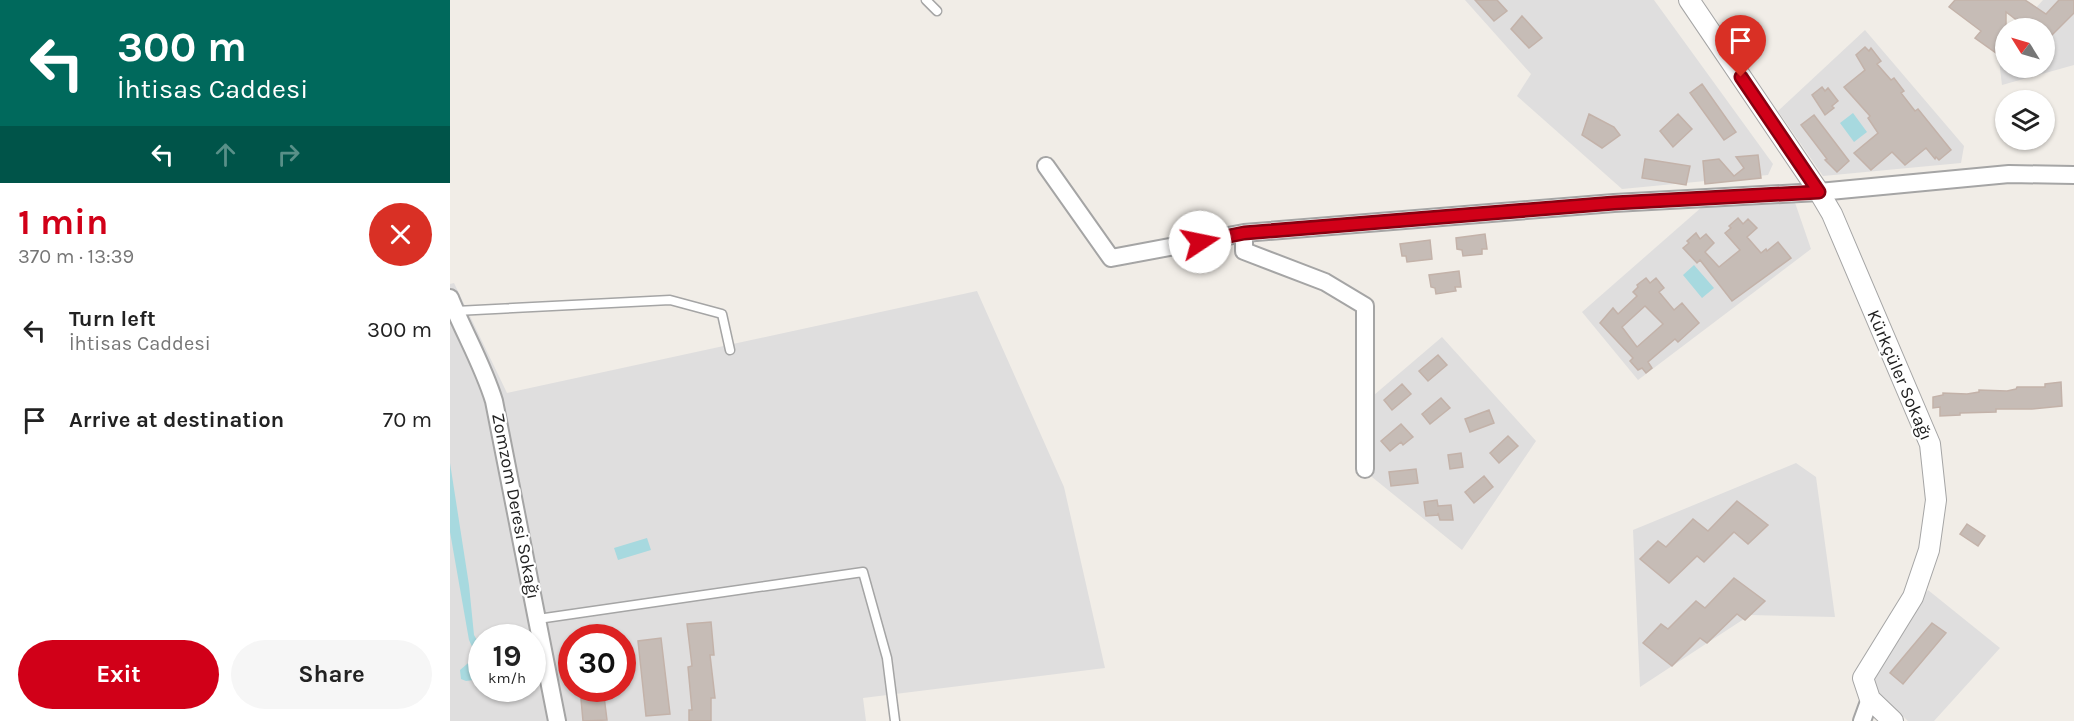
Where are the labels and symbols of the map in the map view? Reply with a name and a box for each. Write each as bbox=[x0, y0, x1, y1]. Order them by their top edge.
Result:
pin bbox=[1715, 15, 1766, 77]
north arrow bbox=[1995, 18, 2055, 78]
position arrow bbox=[1168, 210, 1232, 274]
street label: Kürkçüler Sokağı bbox=[1863, 306, 1937, 444]
street label: Zomzom Deresi Sokağı bbox=[487, 411, 545, 601]
speed limit sign: 30 bbox=[558, 624, 636, 702]

